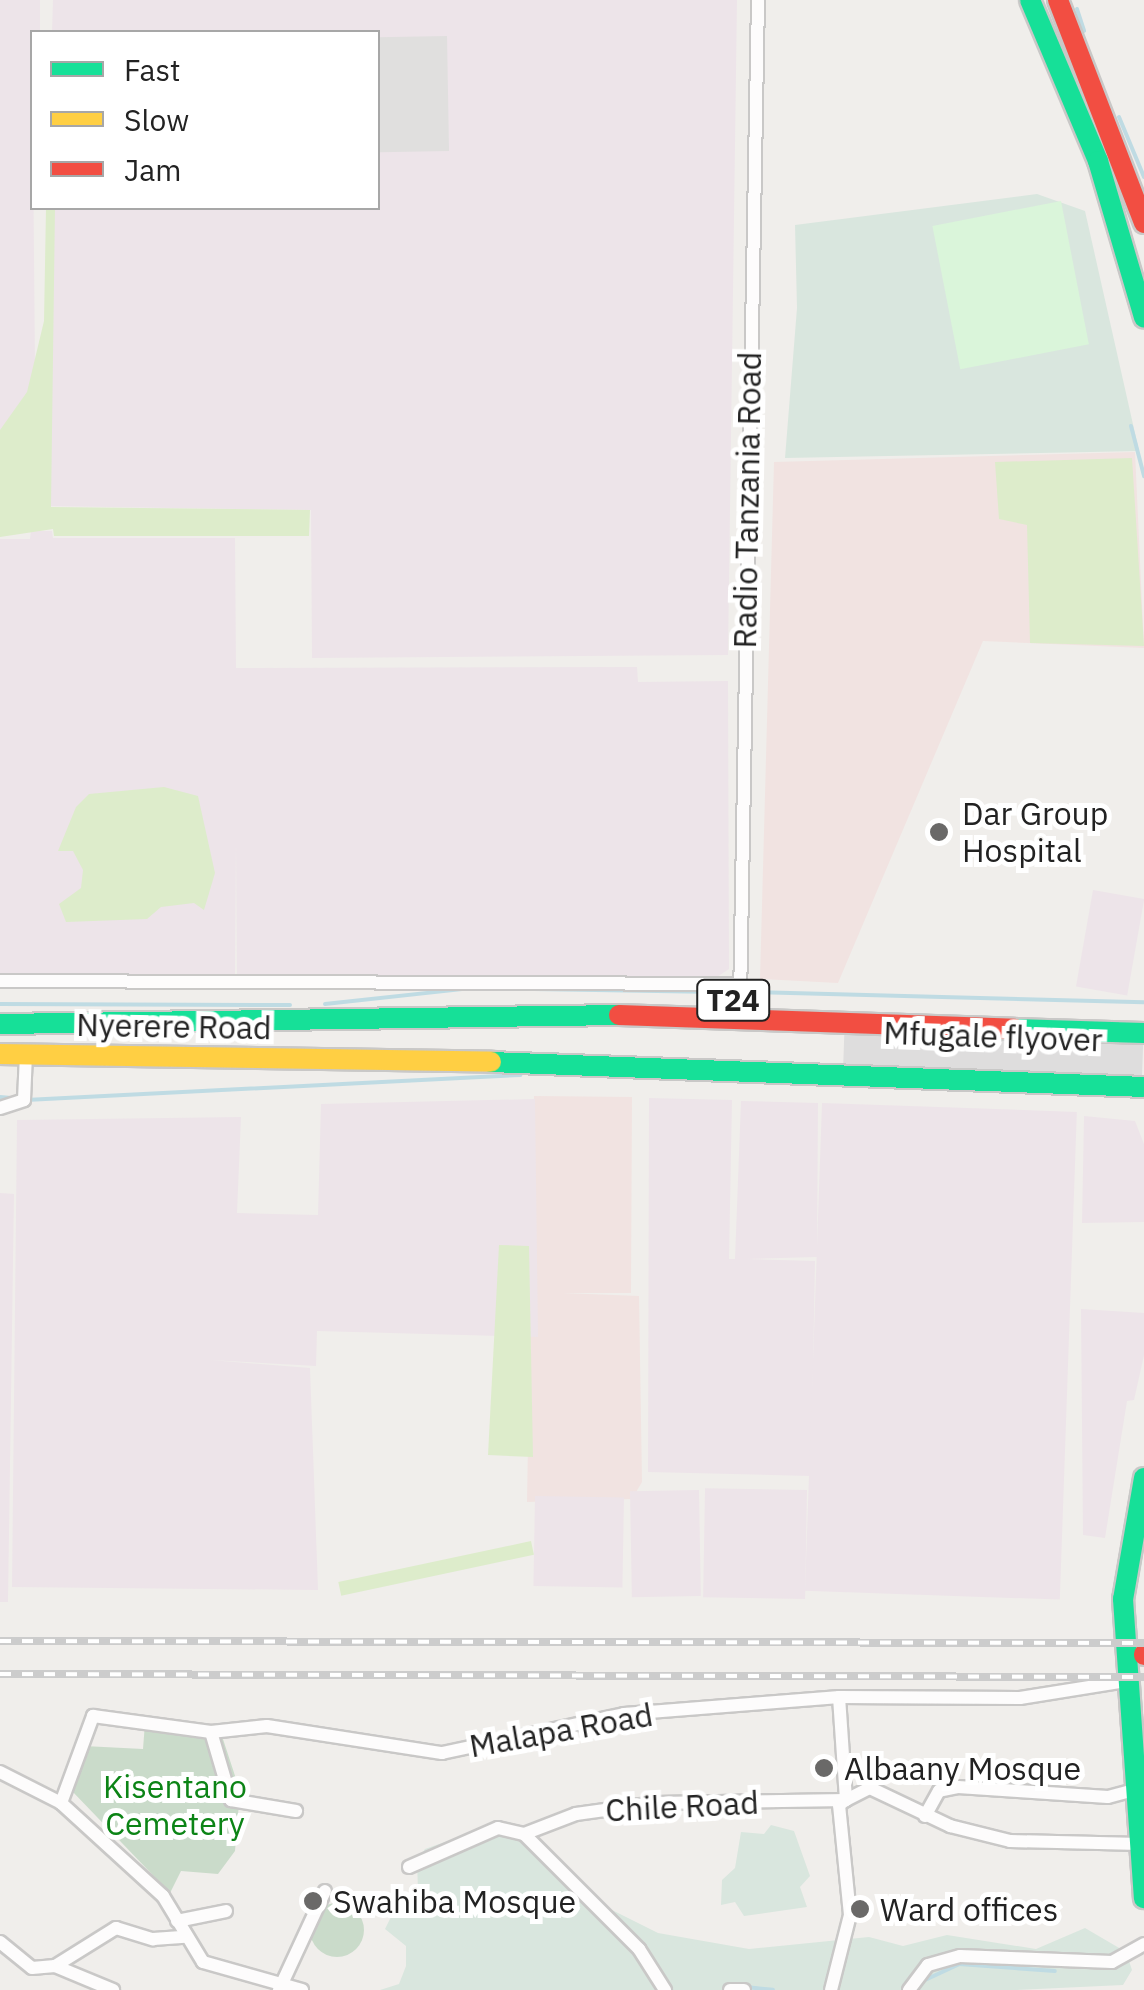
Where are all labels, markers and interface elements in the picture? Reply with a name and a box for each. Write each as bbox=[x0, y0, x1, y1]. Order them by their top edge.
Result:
legend bbox=[30, 30, 380, 210]
text: Fast bbox=[124, 50, 181, 89]
text: Slow bbox=[124, 100, 189, 139]
text: Jam bbox=[124, 150, 182, 189]
street label: Radio Tanzania Road bbox=[725, 351, 769, 649]
place label: Dar Group Hospital bbox=[962, 795, 1108, 870]
marker: Dar Group Hospital bbox=[926, 819, 952, 845]
road number: T24 bbox=[696, 975, 770, 1025]
street label: Nyerere Road bbox=[76, 1005, 272, 1047]
street label: Mfugale flyover bbox=[883, 1013, 1103, 1059]
street label: Malapa Road bbox=[466, 1695, 656, 1765]
place label: Albaany Mosque bbox=[844, 1749, 1081, 1787]
marker: Albaany Mosque bbox=[813, 1757, 835, 1779]
park label: Kisentano Cemetery bbox=[103, 1768, 247, 1843]
street label: Chile Road bbox=[604, 1783, 760, 1829]
place label: Swahiba Mosque bbox=[333, 1882, 576, 1920]
marker: Swahiba Mosque bbox=[302, 1890, 324, 1912]
place label: Ward offices bbox=[880, 1890, 1058, 1928]
marker: Ward offices bbox=[849, 1898, 871, 1920]

